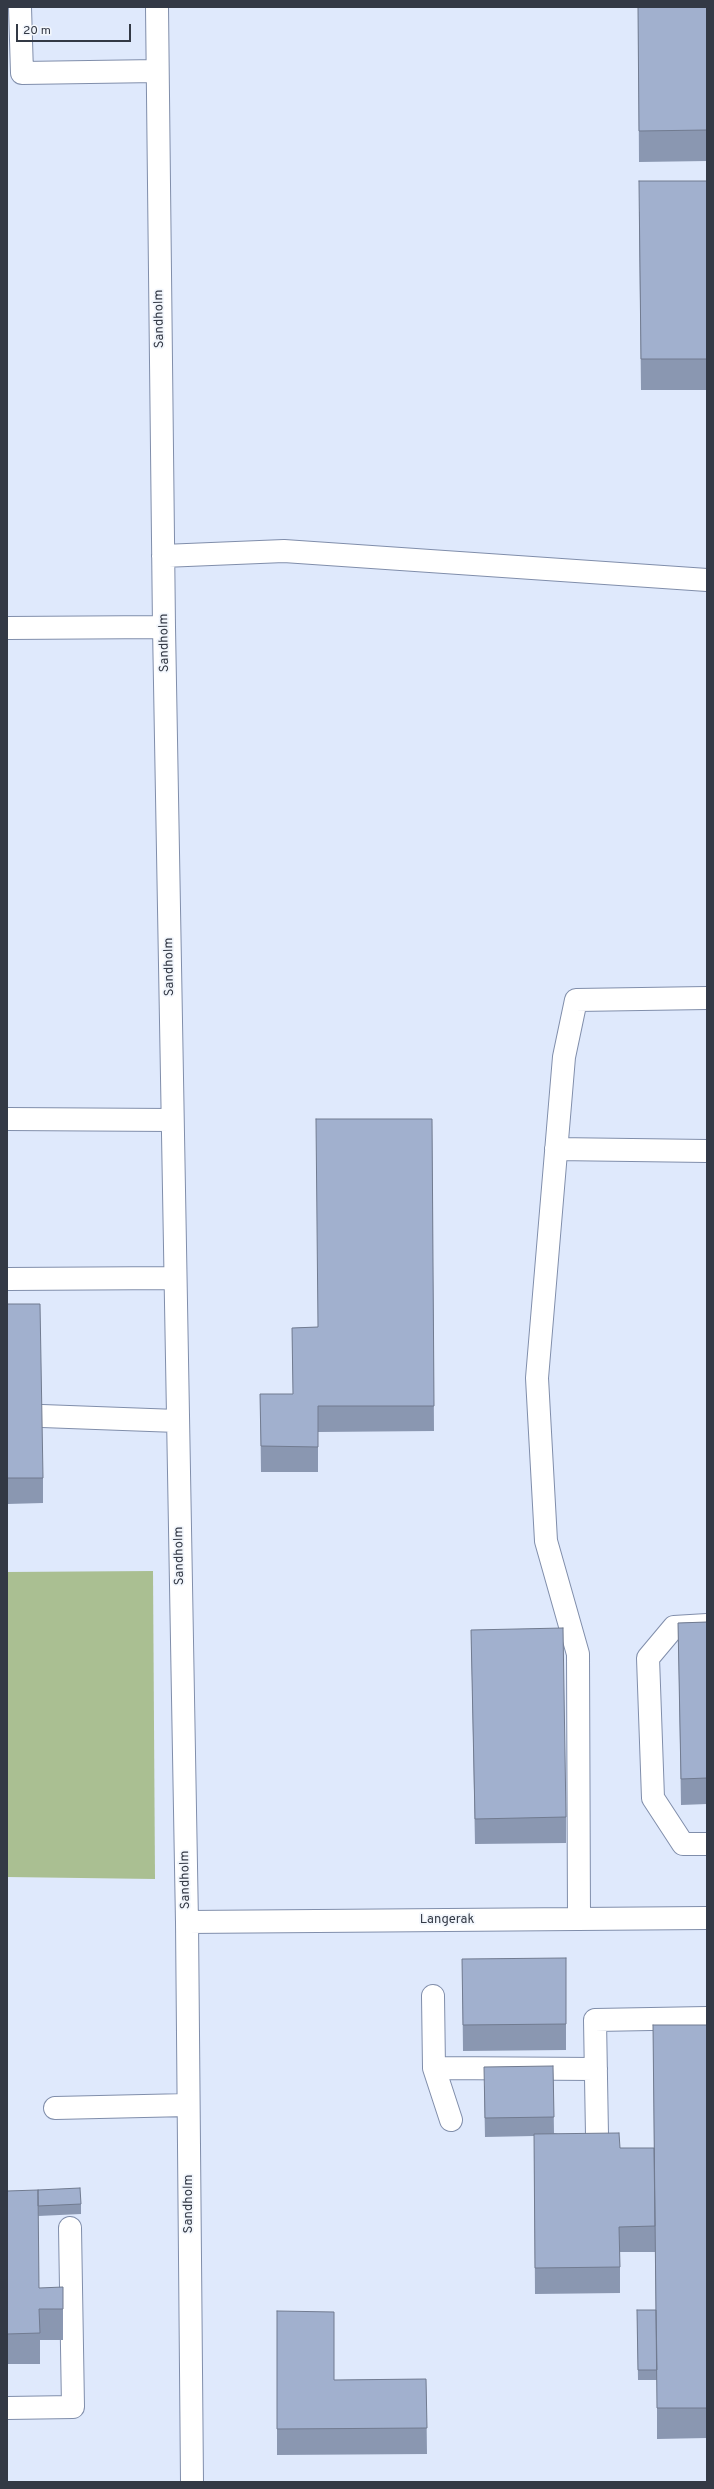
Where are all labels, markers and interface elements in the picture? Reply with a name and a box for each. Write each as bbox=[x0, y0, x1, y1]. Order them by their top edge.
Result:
scale bar bbox=[18, 16, 133, 42]
text: 20 m bbox=[23, 23, 51, 39]
street label: Sandholm bbox=[152, 289, 168, 349]
street label: Sandholm bbox=[157, 613, 173, 673]
street label: Sandholm bbox=[162, 937, 178, 997]
street label: Sandholm bbox=[172, 1526, 188, 1586]
street label: Sandholm bbox=[178, 1850, 194, 1910]
street label: Langerak bbox=[420, 1912, 474, 1928]
street label: Sandholm bbox=[181, 2175, 197, 2233]

